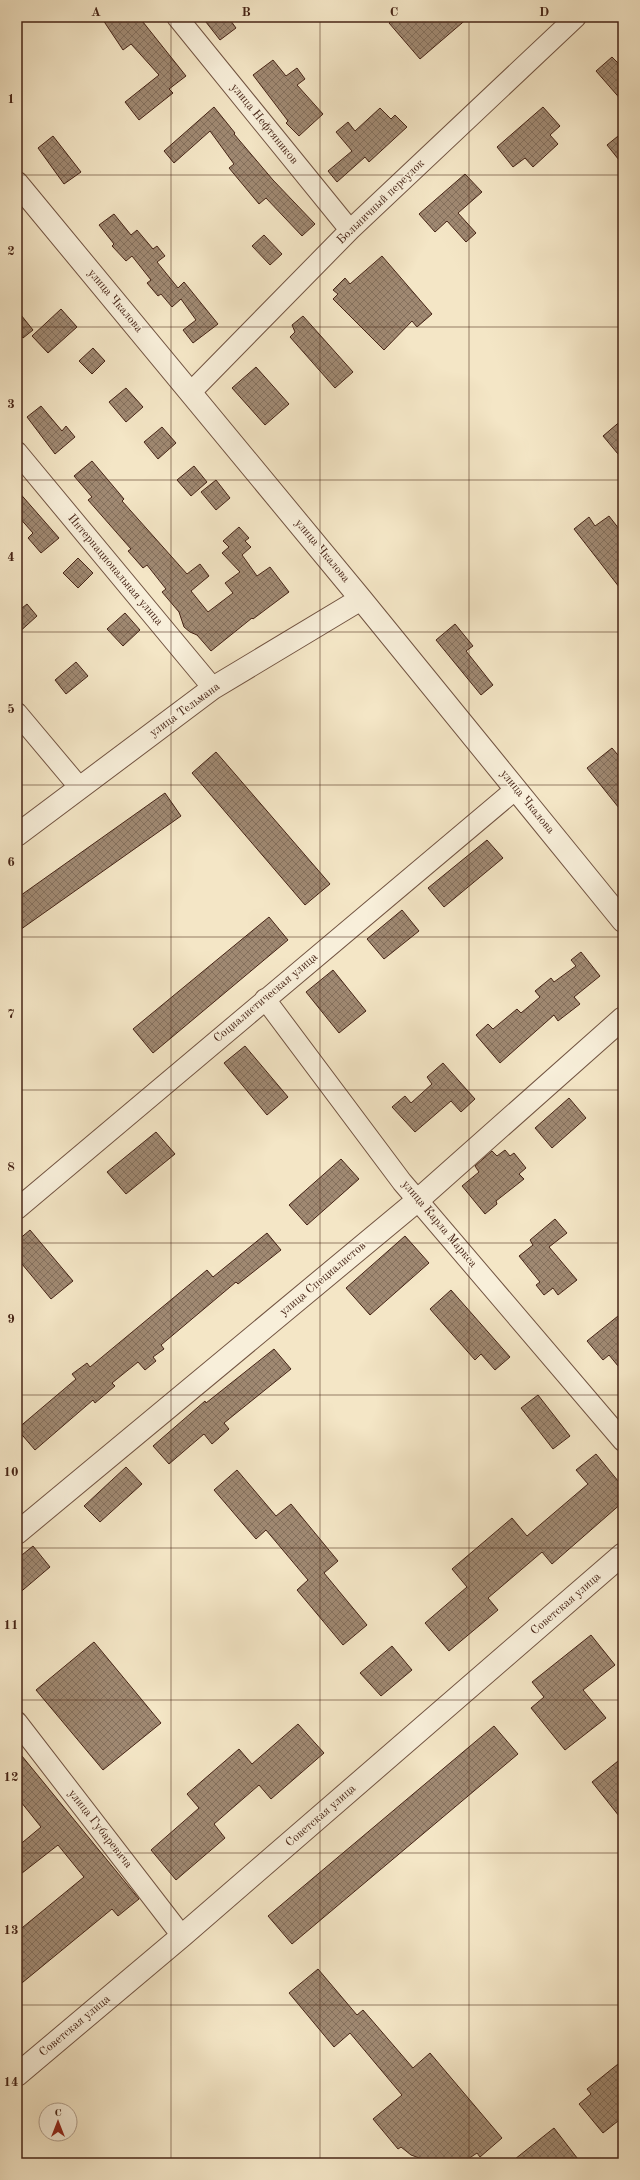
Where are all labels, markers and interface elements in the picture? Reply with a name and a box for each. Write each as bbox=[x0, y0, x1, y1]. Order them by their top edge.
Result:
text: A bbox=[91, 6, 101, 19]
text: B bbox=[241, 6, 251, 19]
text: C bbox=[390, 6, 398, 19]
text: D bbox=[539, 6, 549, 19]
street label: улица Нефтяников bbox=[228, 81, 300, 167]
text: 1 bbox=[7, 93, 15, 106]
street label: Больничный переулок bbox=[335, 157, 427, 247]
text: 2 bbox=[7, 245, 15, 258]
street label: улица Чкалова bbox=[85, 267, 145, 335]
text: 3 bbox=[7, 398, 15, 411]
street label: Интернациональная улица bbox=[65, 512, 165, 628]
street label: улица Чкалова bbox=[292, 517, 352, 585]
text: 4 bbox=[7, 551, 15, 564]
street label: улица Тельмана bbox=[148, 681, 222, 739]
text: 5 bbox=[7, 703, 15, 716]
street label: улица Чкалова bbox=[498, 768, 556, 836]
text: 6 bbox=[7, 856, 15, 869]
street label: Социалистическая улица bbox=[212, 951, 320, 1045]
text: 7 bbox=[7, 1008, 15, 1021]
text: 8 bbox=[7, 1161, 15, 1174]
street label: улица Карла Маркса bbox=[399, 1178, 479, 1270]
street label: улица Специалистов bbox=[278, 1239, 369, 1318]
text: 9 bbox=[7, 1313, 15, 1326]
text: 10 bbox=[3, 1466, 19, 1479]
street label: Советская улица bbox=[529, 1570, 603, 1638]
text: 11 bbox=[3, 1619, 19, 1632]
text: 12 bbox=[3, 1771, 19, 1784]
street label: Советская улица bbox=[284, 1782, 358, 1850]
street label: улица Губаревича bbox=[66, 1787, 134, 1871]
text: 13 bbox=[3, 1924, 19, 1937]
street label: Советская улица bbox=[37, 1993, 113, 2059]
text: 14 bbox=[3, 2076, 19, 2089]
north arrow bbox=[38, 2102, 78, 2142]
text: С bbox=[54, 2108, 62, 2119]

